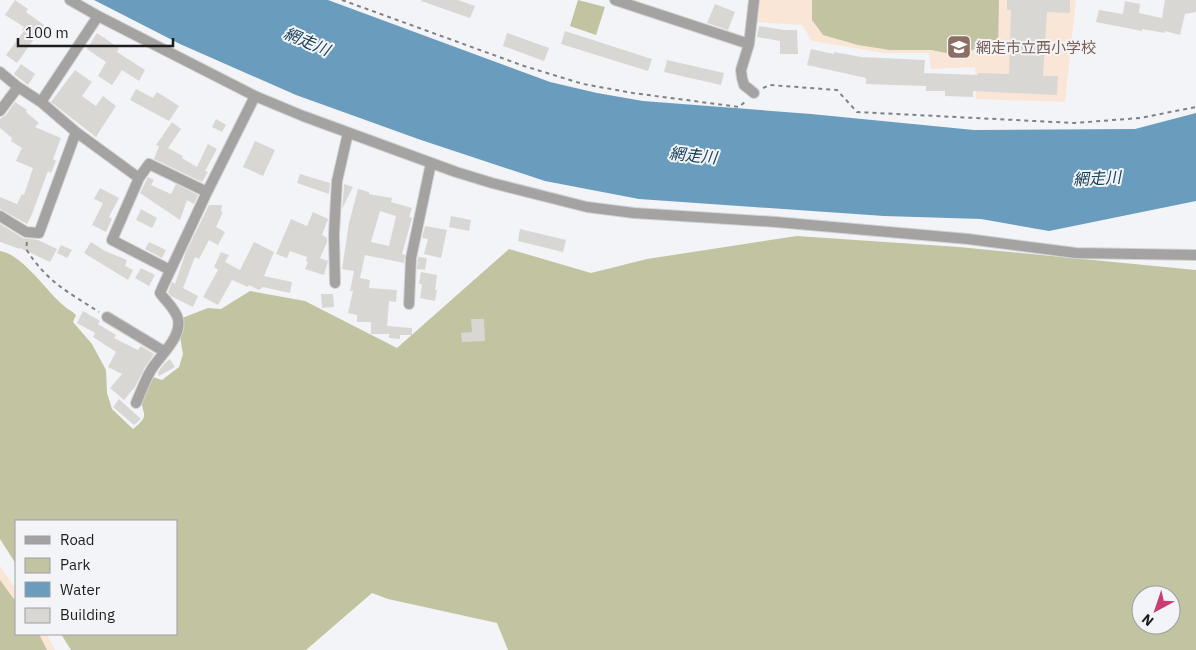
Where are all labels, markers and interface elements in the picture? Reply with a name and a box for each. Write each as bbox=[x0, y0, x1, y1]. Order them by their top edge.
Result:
scale bar bbox=[18, 15, 172, 47]
water label: 網走川 bbox=[281, 22, 335, 60]
text: 100 m bbox=[25, 23, 69, 42]
school or university icon: 網走市立西小学校 bbox=[946, 34, 972, 60]
place label: 網走市立西小学校 bbox=[976, 38, 1096, 57]
water label: 網走川 bbox=[668, 143, 720, 168]
water label: 網走川 bbox=[1073, 167, 1123, 189]
legend bbox=[15, 520, 178, 635]
text: Road bbox=[60, 530, 95, 549]
text: Park bbox=[60, 555, 90, 574]
text: Water bbox=[60, 580, 101, 599]
north arrow bbox=[1131, 585, 1181, 635]
text: Building bbox=[60, 605, 115, 624]
text: N bbox=[1138, 610, 1157, 630]

